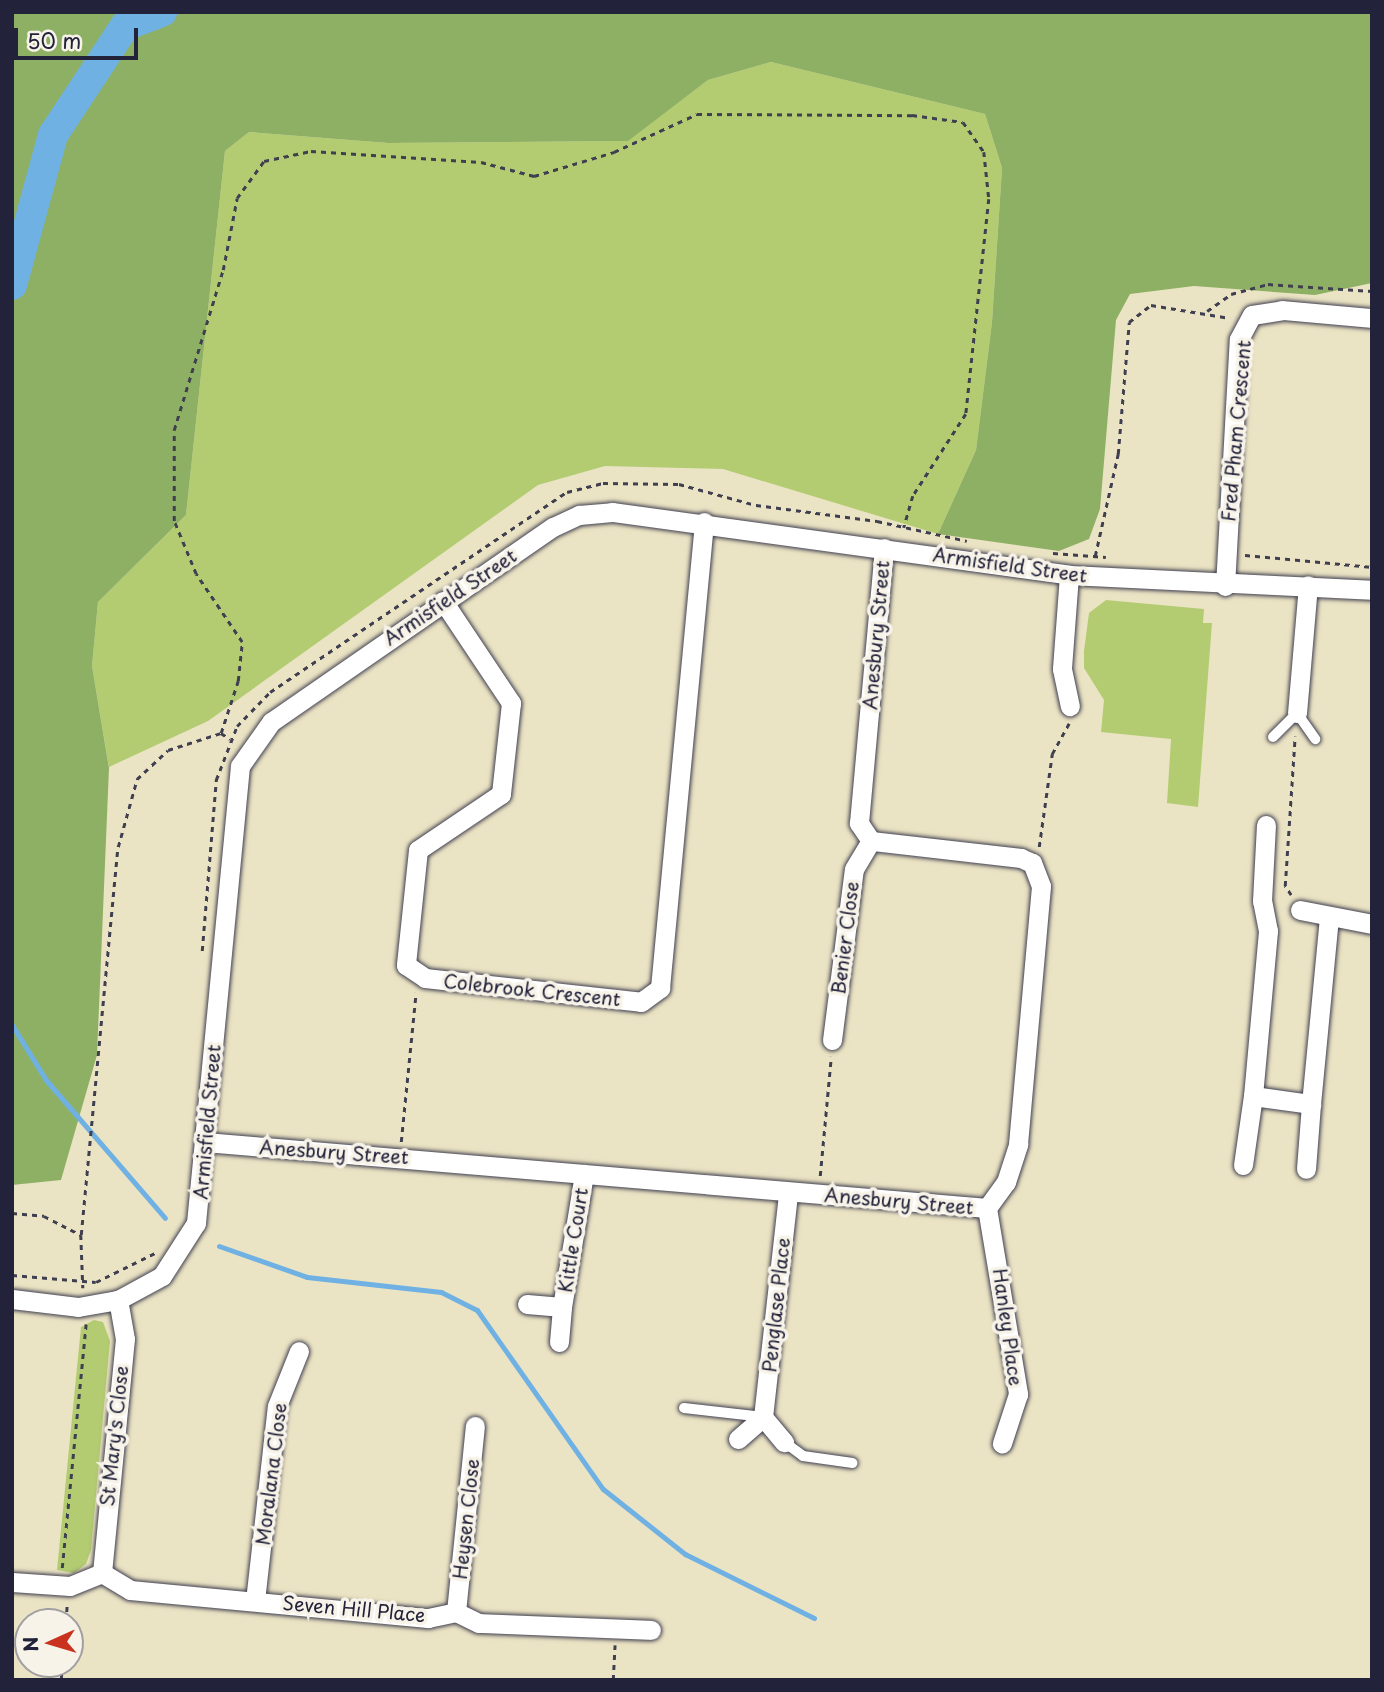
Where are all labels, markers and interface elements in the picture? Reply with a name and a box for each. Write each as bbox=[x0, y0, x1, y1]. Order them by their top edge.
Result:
scale bar bbox=[18, 14, 142, 58]
text: 50 m bbox=[27, 24, 81, 56]
street label: Fred Pham Crescent bbox=[1217, 338, 1255, 524]
street label: Armisfield Street bbox=[932, 543, 1088, 587]
street label: Armisfield Street bbox=[379, 544, 521, 650]
street label: Anesbury Street bbox=[858, 559, 894, 711]
street label: Benier Close bbox=[827, 880, 863, 996]
street label: Colebrook Crescent bbox=[442, 969, 622, 1011]
street label: Armisfield Street bbox=[189, 1044, 225, 1200]
street label: Anesbury Street bbox=[258, 1135, 410, 1169]
street label: Anesbury Street bbox=[823, 1183, 975, 1219]
street label: Kittle Court bbox=[553, 1185, 593, 1295]
street label: Penglase Place bbox=[758, 1237, 794, 1373]
street label: Hanley Place bbox=[988, 1266, 1028, 1388]
street label: St Mary's Close bbox=[95, 1364, 133, 1508]
street label: Moralana Close bbox=[251, 1401, 291, 1547]
street label: Heysen Close bbox=[448, 1458, 484, 1580]
street label: Seven Hill Place bbox=[281, 1591, 427, 1627]
north arrow bbox=[14, 1608, 84, 1678]
text: N bbox=[16, 1636, 45, 1653]

